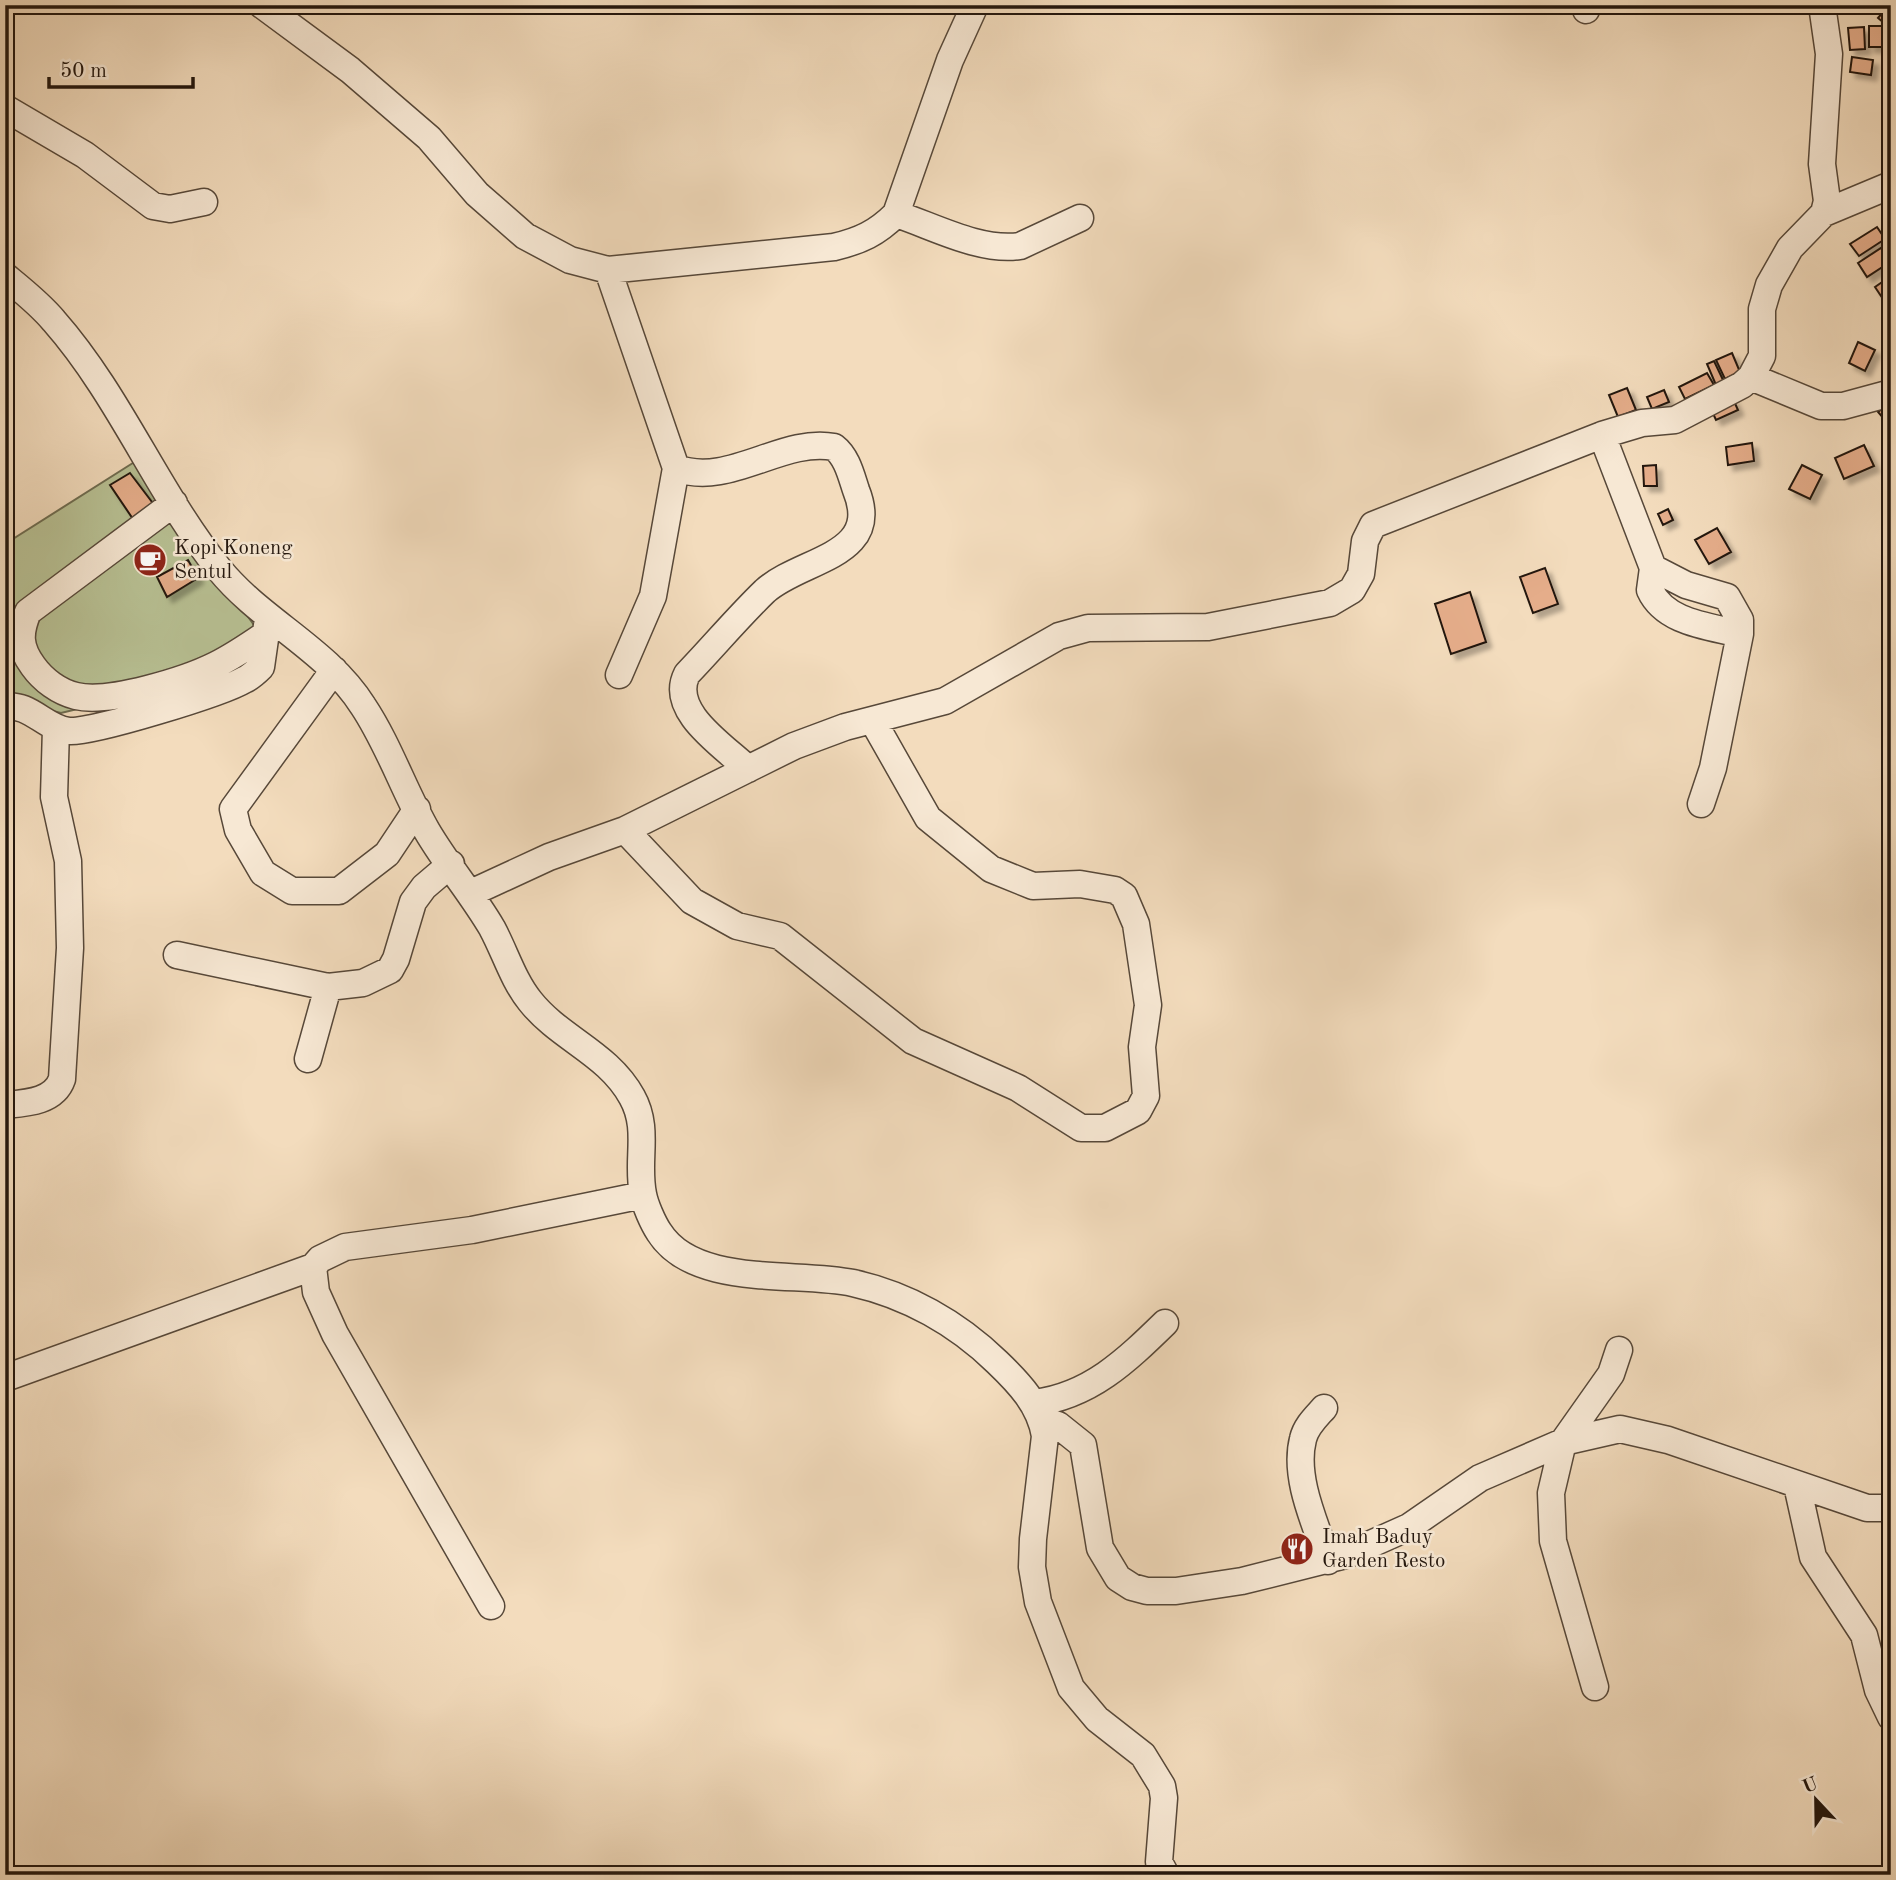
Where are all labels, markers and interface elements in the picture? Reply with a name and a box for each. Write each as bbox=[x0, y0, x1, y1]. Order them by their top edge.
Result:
scale bar bbox=[49, 46, 192, 90]
text: 50 m bbox=[60, 61, 107, 82]
place label: Kopi Koneng Sentul bbox=[174, 538, 293, 583]
cafe icon: Kopi Koneng Sentul bbox=[131, 541, 169, 579]
place label: Imah Baduy Garden Resto bbox=[1322, 1527, 1446, 1572]
restaurant icon: Imah Baduy Garden Resto bbox=[1278, 1530, 1316, 1568]
north arrow bbox=[1780, 1764, 1850, 1834]
text: U bbox=[1800, 1775, 1821, 1798]

